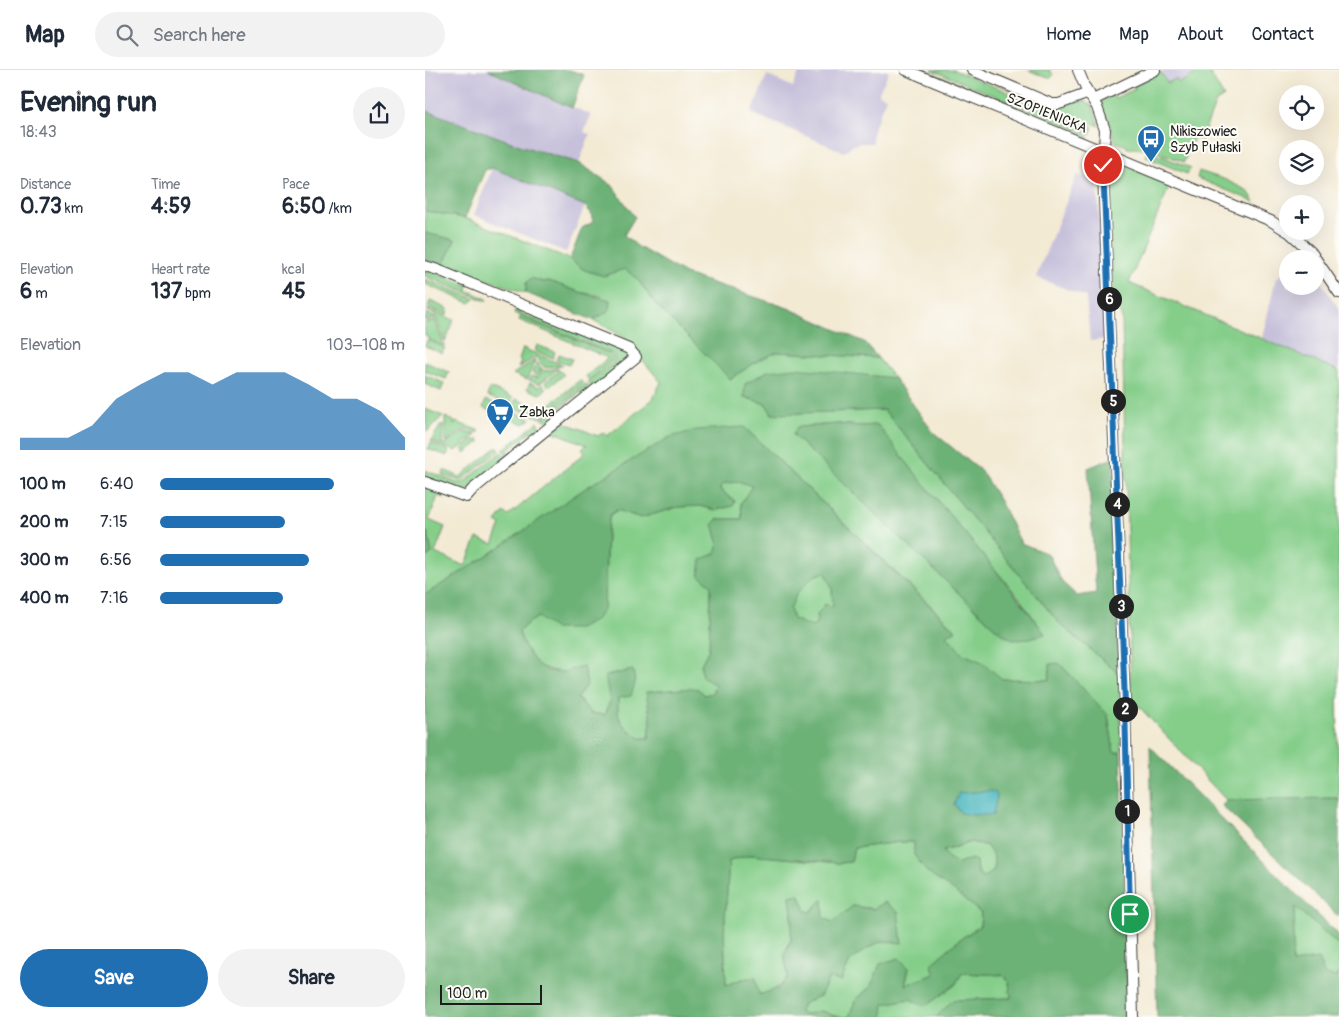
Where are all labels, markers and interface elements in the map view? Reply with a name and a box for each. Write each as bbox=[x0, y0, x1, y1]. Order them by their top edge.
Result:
search box bbox=[95, 12, 445, 57]
text: Map bbox=[25, 20, 65, 49]
icon: search bbox=[113, 21, 141, 49]
text: Search here bbox=[153, 23, 246, 47]
text: Home bbox=[1046, 23, 1091, 46]
text: Map bbox=[1119, 23, 1149, 46]
text: About bbox=[1177, 23, 1223, 46]
text: Contact bbox=[1251, 23, 1314, 46]
text: Evening run bbox=[20, 85, 157, 120]
map controls bbox=[1279, 85, 1324, 295]
button: locate bbox=[1279, 85, 1324, 130]
button: share bbox=[353, 87, 405, 139]
street label: SZOPIENICKA bbox=[1004, 89, 1090, 137]
text: 18:43 bbox=[20, 122, 57, 142]
place label: Nikiszowiec Szyb Pułaski bbox=[1170, 123, 1241, 156]
bus stop icon: Nikiszowiec Szyb Pułaski bbox=[1136, 124, 1166, 163]
button: layers bbox=[1279, 140, 1324, 185]
pin bbox=[1082, 144, 1124, 186]
icon: check bbox=[1089, 151, 1117, 179]
text: Distance bbox=[20, 176, 71, 193]
text: Time bbox=[151, 176, 180, 193]
text: Pace bbox=[282, 176, 310, 193]
text: 0.73 bbox=[20, 193, 62, 220]
text: 4:59 bbox=[151, 193, 191, 220]
text: 6:50 bbox=[282, 193, 326, 220]
button: + bbox=[1279, 195, 1324, 240]
text: km bbox=[62, 200, 83, 217]
text: /km bbox=[326, 200, 352, 217]
button: − bbox=[1279, 250, 1324, 295]
text: Elevation bbox=[20, 261, 73, 278]
text: Heart rate bbox=[151, 261, 210, 278]
text: kcal bbox=[282, 261, 305, 278]
text: 6 bbox=[20, 278, 32, 305]
text: 137 bbox=[151, 278, 182, 305]
text: 45 bbox=[282, 278, 306, 305]
text: m bbox=[32, 285, 48, 302]
text: bpm bbox=[182, 285, 211, 302]
pin: 6 bbox=[1097, 286, 1121, 312]
text: 6 bbox=[1105, 291, 1114, 308]
text: Elevation bbox=[20, 335, 81, 355]
text: 103–108 m bbox=[327, 335, 405, 355]
pin: 5 bbox=[1101, 388, 1125, 414]
text: 5 bbox=[1110, 393, 1117, 410]
supermarket icon: Żabka bbox=[485, 397, 515, 436]
place label: Żabka bbox=[519, 404, 555, 421]
text: 100 m bbox=[20, 474, 66, 494]
text: 6:40 bbox=[100, 474, 134, 494]
pin: 4 bbox=[1105, 492, 1129, 516]
text: 4 bbox=[1113, 496, 1122, 513]
text: 200 m bbox=[20, 512, 68, 532]
text: 7:15 bbox=[100, 512, 128, 532]
text: 300 m bbox=[20, 550, 68, 570]
text: 6:56 bbox=[100, 550, 132, 570]
text: 400 m bbox=[20, 588, 69, 608]
text: 7:16 bbox=[100, 588, 128, 608]
pin: 3 bbox=[1109, 594, 1133, 618]
text: 3 bbox=[1118, 598, 1125, 615]
pin: 2 bbox=[1113, 696, 1137, 722]
text: 2 bbox=[1122, 701, 1129, 718]
pin: 1 bbox=[1115, 798, 1139, 824]
text: 1 bbox=[1125, 803, 1130, 820]
pin bbox=[1109, 893, 1151, 935]
icon: arrive bbox=[1116, 900, 1144, 928]
button: Save bbox=[20, 949, 208, 1007]
button: Share bbox=[218, 949, 405, 1007]
scale bar bbox=[440, 982, 543, 1005]
text: 100 m bbox=[447, 985, 487, 1002]

